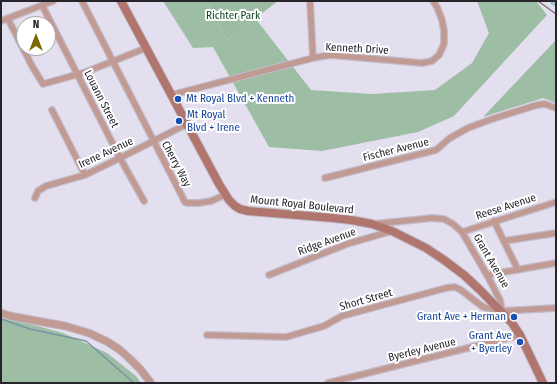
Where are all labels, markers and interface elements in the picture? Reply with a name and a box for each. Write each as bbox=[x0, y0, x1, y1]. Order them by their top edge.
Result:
park label: Richter Park bbox=[206, 9, 260, 23]
north arrow bbox=[16, 16, 56, 56]
text: N bbox=[33, 18, 39, 31]
street label: Kenneth Drive bbox=[325, 41, 389, 57]
street label: Louann Street bbox=[81, 68, 121, 130]
place label: Mt Royal Blvd + Kenneth bbox=[186, 92, 294, 106]
marker: Mt Royal Blvd + Kenneth bbox=[173, 94, 183, 104]
place label: Mt Royal Blvd + Irene bbox=[187, 108, 240, 134]
marker: Mt Royal Blvd + Irene bbox=[174, 116, 184, 126]
street label: Irene Avenue bbox=[77, 135, 135, 171]
street label: Fischer Avenue bbox=[362, 135, 430, 165]
street label: Cherry Way bbox=[158, 139, 194, 189]
street label: Reese Avenue bbox=[474, 191, 538, 223]
street label: Mount Royal Boulevard bbox=[250, 193, 354, 217]
street label: Ridge Avenue bbox=[296, 225, 358, 259]
street label: Grant Avenue bbox=[470, 232, 512, 290]
street label: Short Street bbox=[338, 286, 394, 314]
place label: Grant Ave + Herman bbox=[417, 310, 506, 324]
marker: Grant Ave + Herman bbox=[509, 312, 519, 322]
place label: Grant Ave + Byerley bbox=[469, 329, 512, 355]
street label: Byerley Avenue bbox=[387, 335, 457, 365]
marker: Grant Ave + Byerley bbox=[515, 337, 525, 347]

